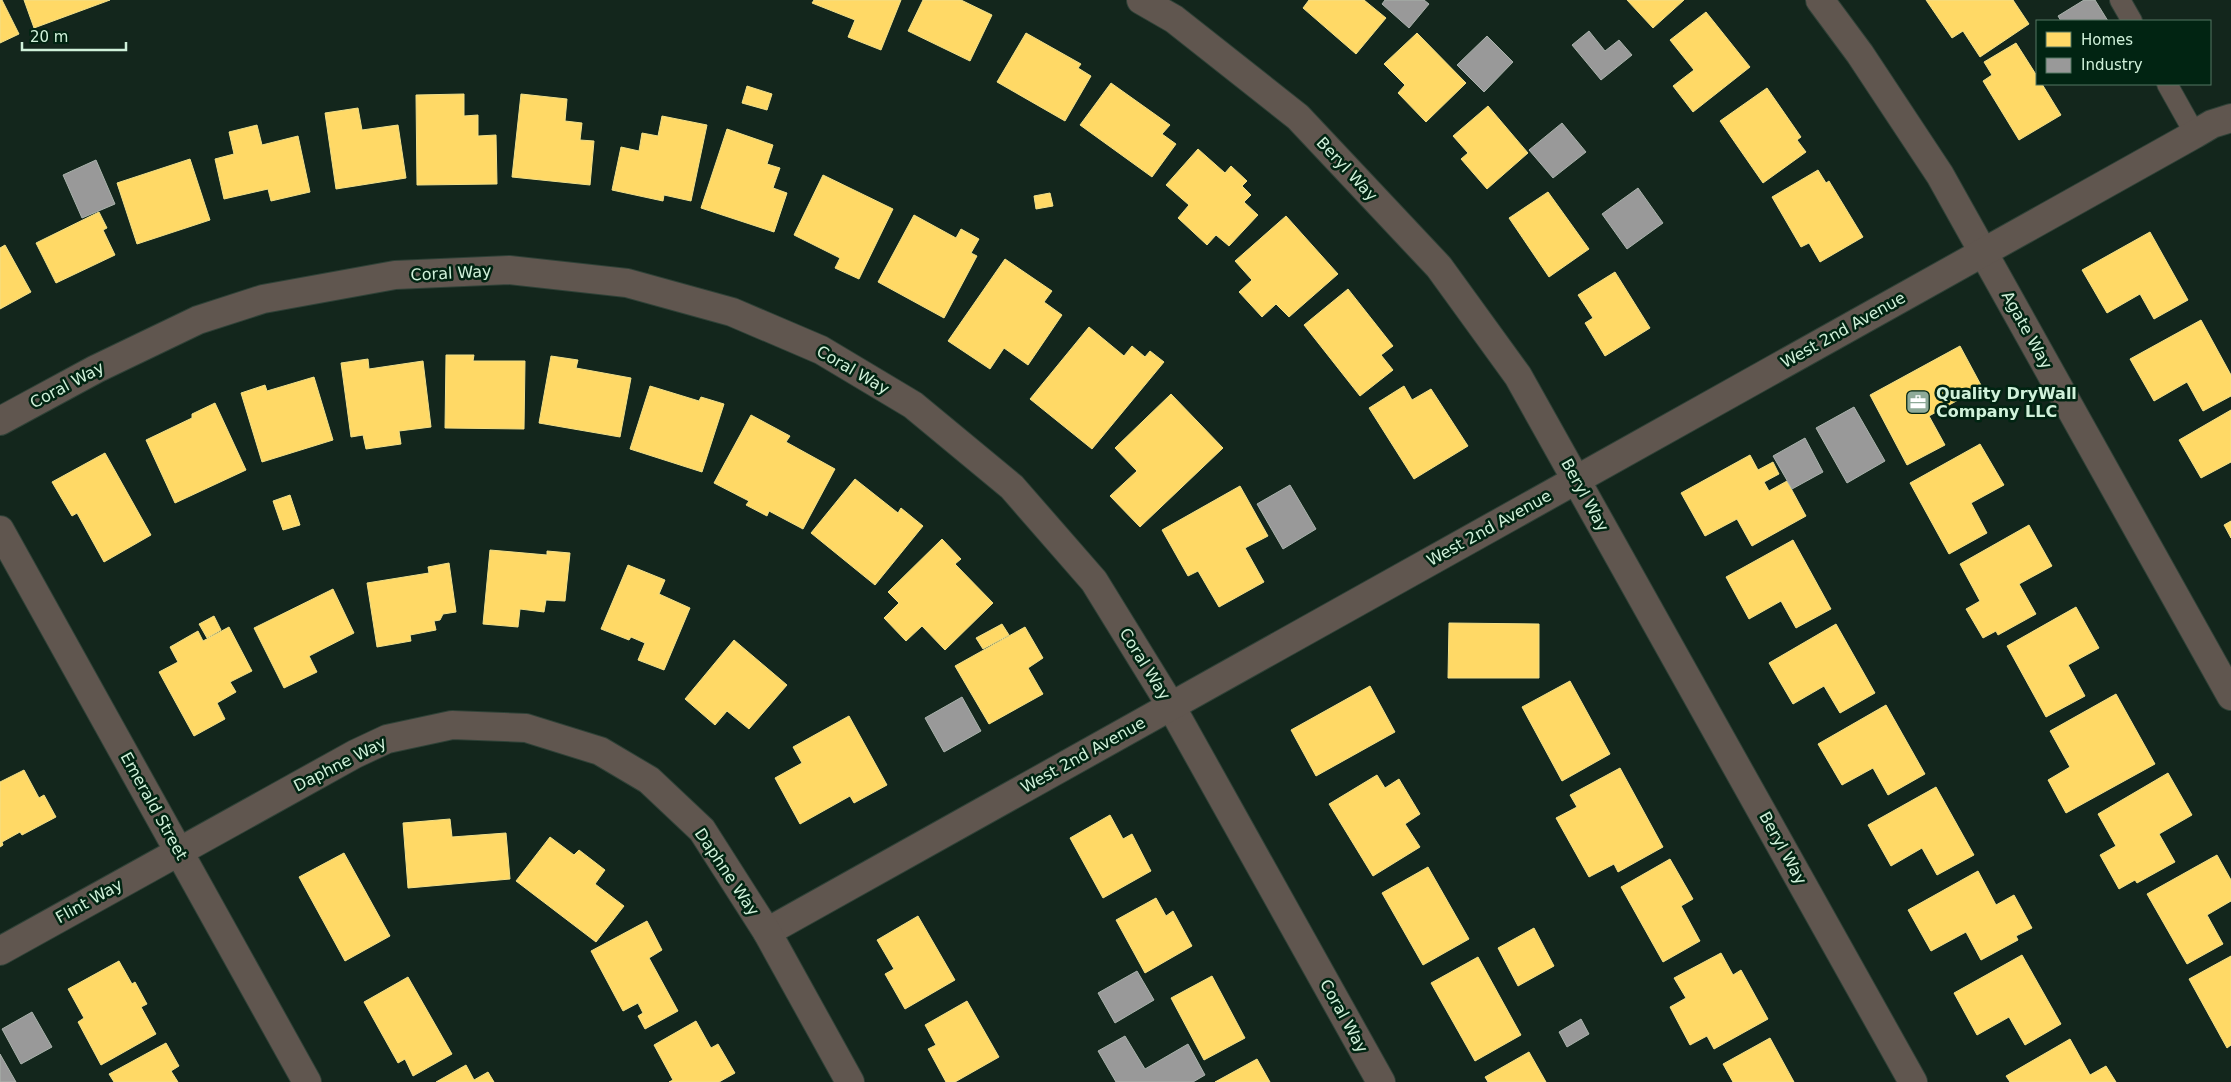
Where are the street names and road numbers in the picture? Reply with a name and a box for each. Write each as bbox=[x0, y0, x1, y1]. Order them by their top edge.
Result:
street label: Beryl Way bbox=[1313, 133, 1381, 205]
street label: Coral Way bbox=[410, 261, 492, 285]
street label: West 2nd Avenue bbox=[1777, 288, 1909, 372]
street label: Agate Way bbox=[1998, 288, 2056, 372]
street label: Coral Way bbox=[813, 342, 893, 398]
street label: Coral Way bbox=[27, 358, 107, 412]
street label: Beryl Way bbox=[1557, 455, 1613, 535]
street label: West 2nd Avenue bbox=[1423, 486, 1555, 570]
street label: Coral Way bbox=[1115, 625, 1175, 703]
street label: West 2nd Avenue bbox=[1017, 713, 1149, 797]
street label: Daphne Way bbox=[290, 732, 390, 796]
street label: Emerald Street bbox=[117, 749, 191, 863]
street label: Beryl Way bbox=[1755, 808, 1811, 888]
street label: Daphne Way bbox=[691, 825, 763, 919]
street label: Flint Way bbox=[52, 875, 126, 927]
street label: Coral Way bbox=[1316, 976, 1372, 1056]

